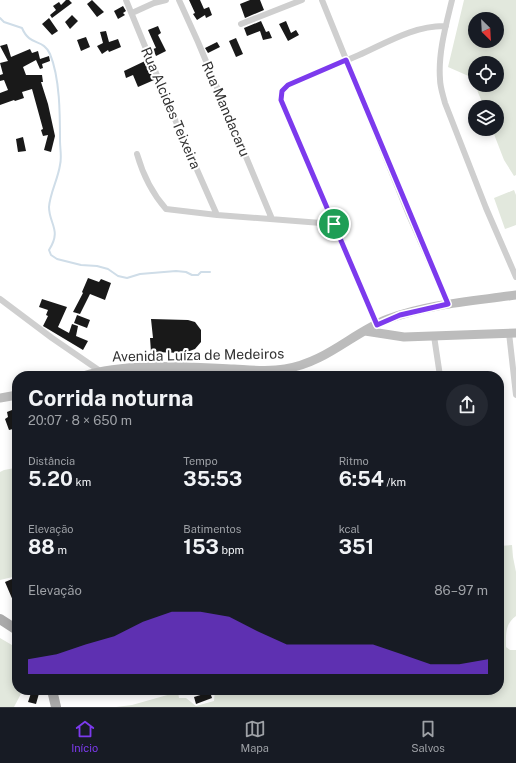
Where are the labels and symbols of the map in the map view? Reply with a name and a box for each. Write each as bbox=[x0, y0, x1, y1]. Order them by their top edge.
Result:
north arrow bbox=[468, 12, 504, 48]
street label: Rua Alcides Teixeira bbox=[138, 45, 204, 171]
street label: Rua Mandacaru bbox=[199, 59, 253, 159]
pin bbox=[317, 207, 351, 241]
street label: Avenida Luíza de Medeiros bbox=[112, 345, 284, 365]

